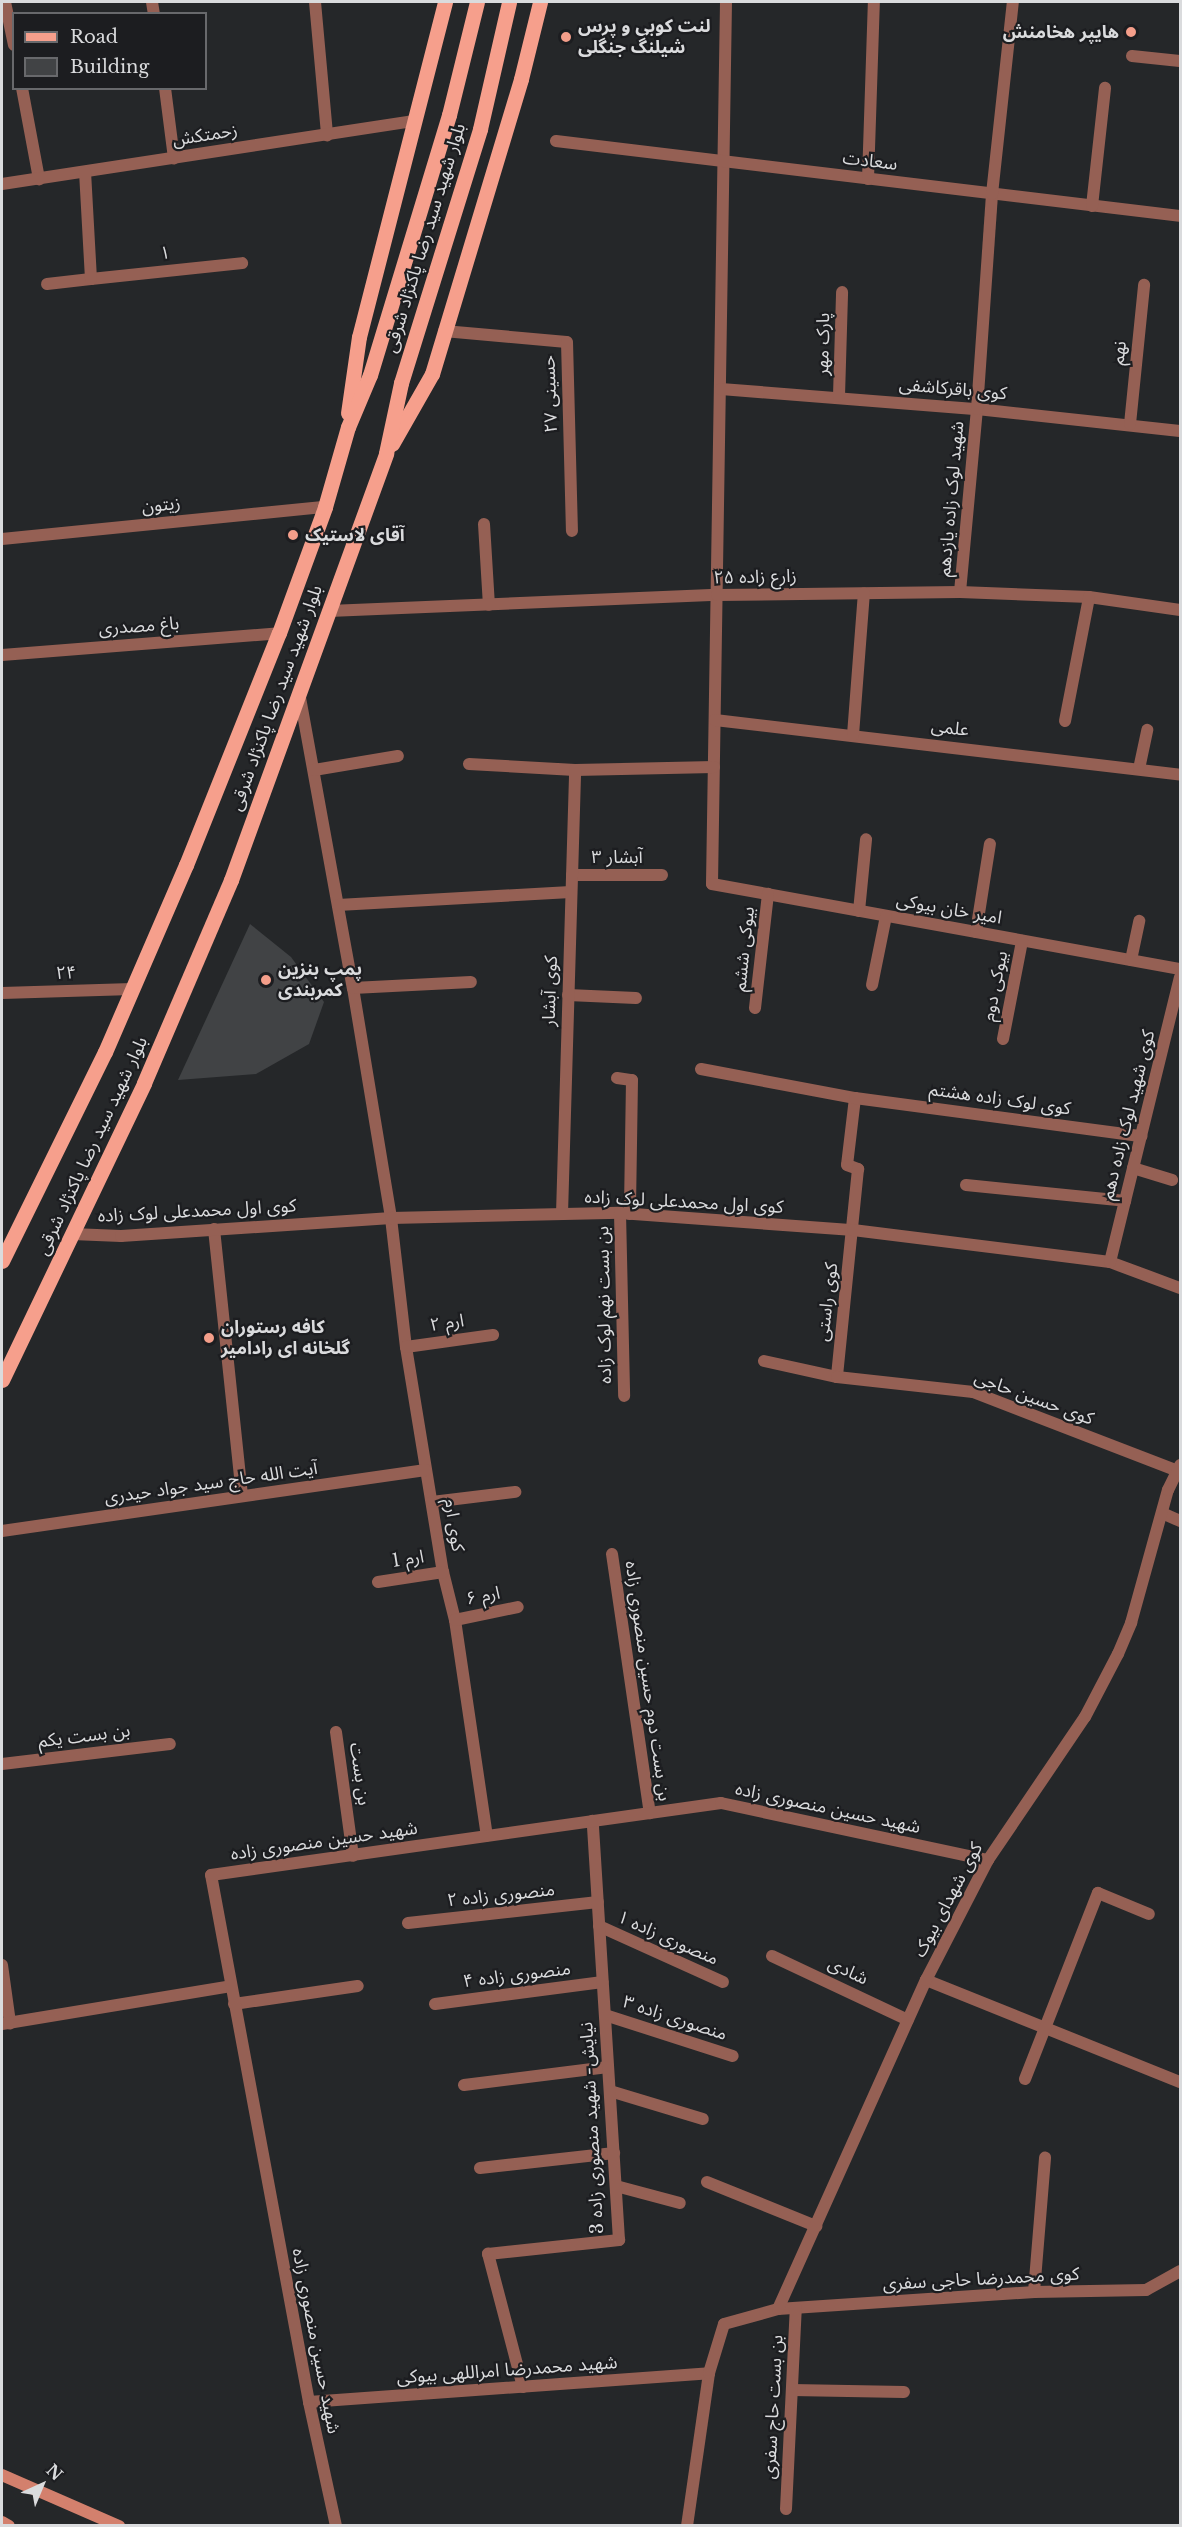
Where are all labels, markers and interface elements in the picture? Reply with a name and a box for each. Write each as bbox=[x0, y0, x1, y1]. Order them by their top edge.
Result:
legend bbox=[12, 12, 207, 90]
place label: لنت کوبی و پرس شیلنگ‌ جنگلی bbox=[578, 16, 711, 58]
place label: هایپر هخامنش bbox=[1003, 21, 1119, 43]
marker: هایپر هخامنش bbox=[1124, 25, 1138, 39]
text: Road bbox=[70, 26, 118, 48]
marker: لنت کوبی و پرس شیلنگ‌ جنگلی bbox=[559, 30, 573, 44]
text: Building bbox=[70, 56, 149, 78]
street label: زحمتکش bbox=[171, 119, 239, 151]
street label: بلوار شهید سید رضا پاکنژاد شرقی bbox=[380, 121, 470, 355]
street label: سعادت bbox=[841, 147, 899, 175]
street label: ۱ bbox=[159, 242, 171, 264]
street label: پارک مهر bbox=[812, 312, 834, 376]
street label: نهم bbox=[1107, 340, 1131, 366]
street label: حسینی ۲۷ bbox=[538, 355, 562, 433]
street label: کوی باقرکاشفی bbox=[898, 374, 1008, 404]
street label: شهید لوک زاده یازدهم bbox=[933, 420, 969, 578]
street label: زیتون bbox=[140, 492, 182, 518]
place label: آقای لاستیک bbox=[305, 524, 405, 546]
marker: آقای لاستیک bbox=[286, 528, 300, 542]
street label: زارع زاده ۲۵ bbox=[713, 565, 797, 589]
street label: بلوار شهید سید رضا پاکنژاد شرقی bbox=[225, 582, 327, 814]
street label: باغ مصدری bbox=[98, 612, 180, 640]
street label: علمی bbox=[930, 715, 970, 741]
street label: آبشار ۳ bbox=[591, 846, 643, 868]
street label: امیر خان بیوکی bbox=[895, 889, 1003, 929]
street label: بیوکی ششم bbox=[729, 905, 759, 993]
street label: بیوکی دوم bbox=[978, 949, 1012, 1023]
street label: کوی آبشار bbox=[538, 955, 562, 1027]
place label: پمپ بنزین کمربندی bbox=[278, 959, 362, 1002]
street label: ۲۴ bbox=[55, 962, 77, 984]
marker: پمپ بنزین کمربندی bbox=[259, 973, 273, 987]
street label: کوی شهید لوک زاده دهم bbox=[1096, 1028, 1160, 1202]
street label: بلوار شهید سید رضا پاکنژاد شرقی bbox=[32, 1033, 152, 1259]
street label: کوی لوک زاده هشتم bbox=[928, 1078, 1072, 1120]
street label: کوی اول محمدعلی لوک زاده bbox=[584, 1186, 784, 1218]
street label: کوی اول محمدعلی لوک زاده bbox=[97, 1195, 297, 1227]
street label: بن بست نهم لوک زاده bbox=[592, 1226, 616, 1384]
street label: کوی راستی bbox=[811, 1261, 843, 1343]
street label: ارم ۲ bbox=[428, 1310, 466, 1336]
place label: کافه رستوران گلخانه ای رادامیر bbox=[221, 1317, 350, 1360]
marker: کافه رستوران گلخانه ای رادامیر bbox=[202, 1331, 216, 1345]
street label: کوی حسین حاجی bbox=[971, 1366, 1097, 1430]
street label: آیت الله حاج سید جواد حیدری bbox=[103, 1457, 319, 1509]
street label: کوی ارم bbox=[439, 1497, 469, 1553]
street label: ارم 1 bbox=[390, 1546, 426, 1572]
street label: بن بست دوم حسین منصوری زاده bbox=[620, 1559, 676, 1803]
street label: ارم ۶ bbox=[464, 1582, 502, 1610]
street label: بن بست یکم bbox=[37, 1720, 131, 1752]
street label: بن بست bbox=[345, 1741, 375, 1807]
street label: شهید حسین منصوری زاده bbox=[734, 1778, 922, 1838]
street label: شهید حسین منصوری زاده bbox=[229, 1817, 419, 1865]
street label: کوی شهدای بیوک bbox=[909, 1839, 987, 1961]
street label: منصوری زاده ۲ bbox=[446, 1879, 556, 1911]
street label: منصوری زاده ۱ bbox=[614, 1906, 722, 1970]
street label: شادی bbox=[825, 1952, 871, 1990]
street label: منصوری زاده ۴ bbox=[462, 1958, 572, 1992]
street label: منصوری زاده ۳ bbox=[620, 1991, 730, 2045]
street label: نیایش- شهید منصوری زاده 3 bbox=[576, 2021, 608, 2235]
street label: شهید حسین منصوری زاده bbox=[287, 2246, 345, 2436]
street label: کوی محمدرضا حاجی سفری bbox=[882, 2263, 1080, 2295]
street label: بن بست حاج سفری bbox=[758, 2334, 788, 2480]
street label: شهید محمدرضا امراللهی بیوکی bbox=[396, 2352, 618, 2388]
north arrow bbox=[12, 2455, 72, 2515]
text: N bbox=[42, 2460, 67, 2484]

